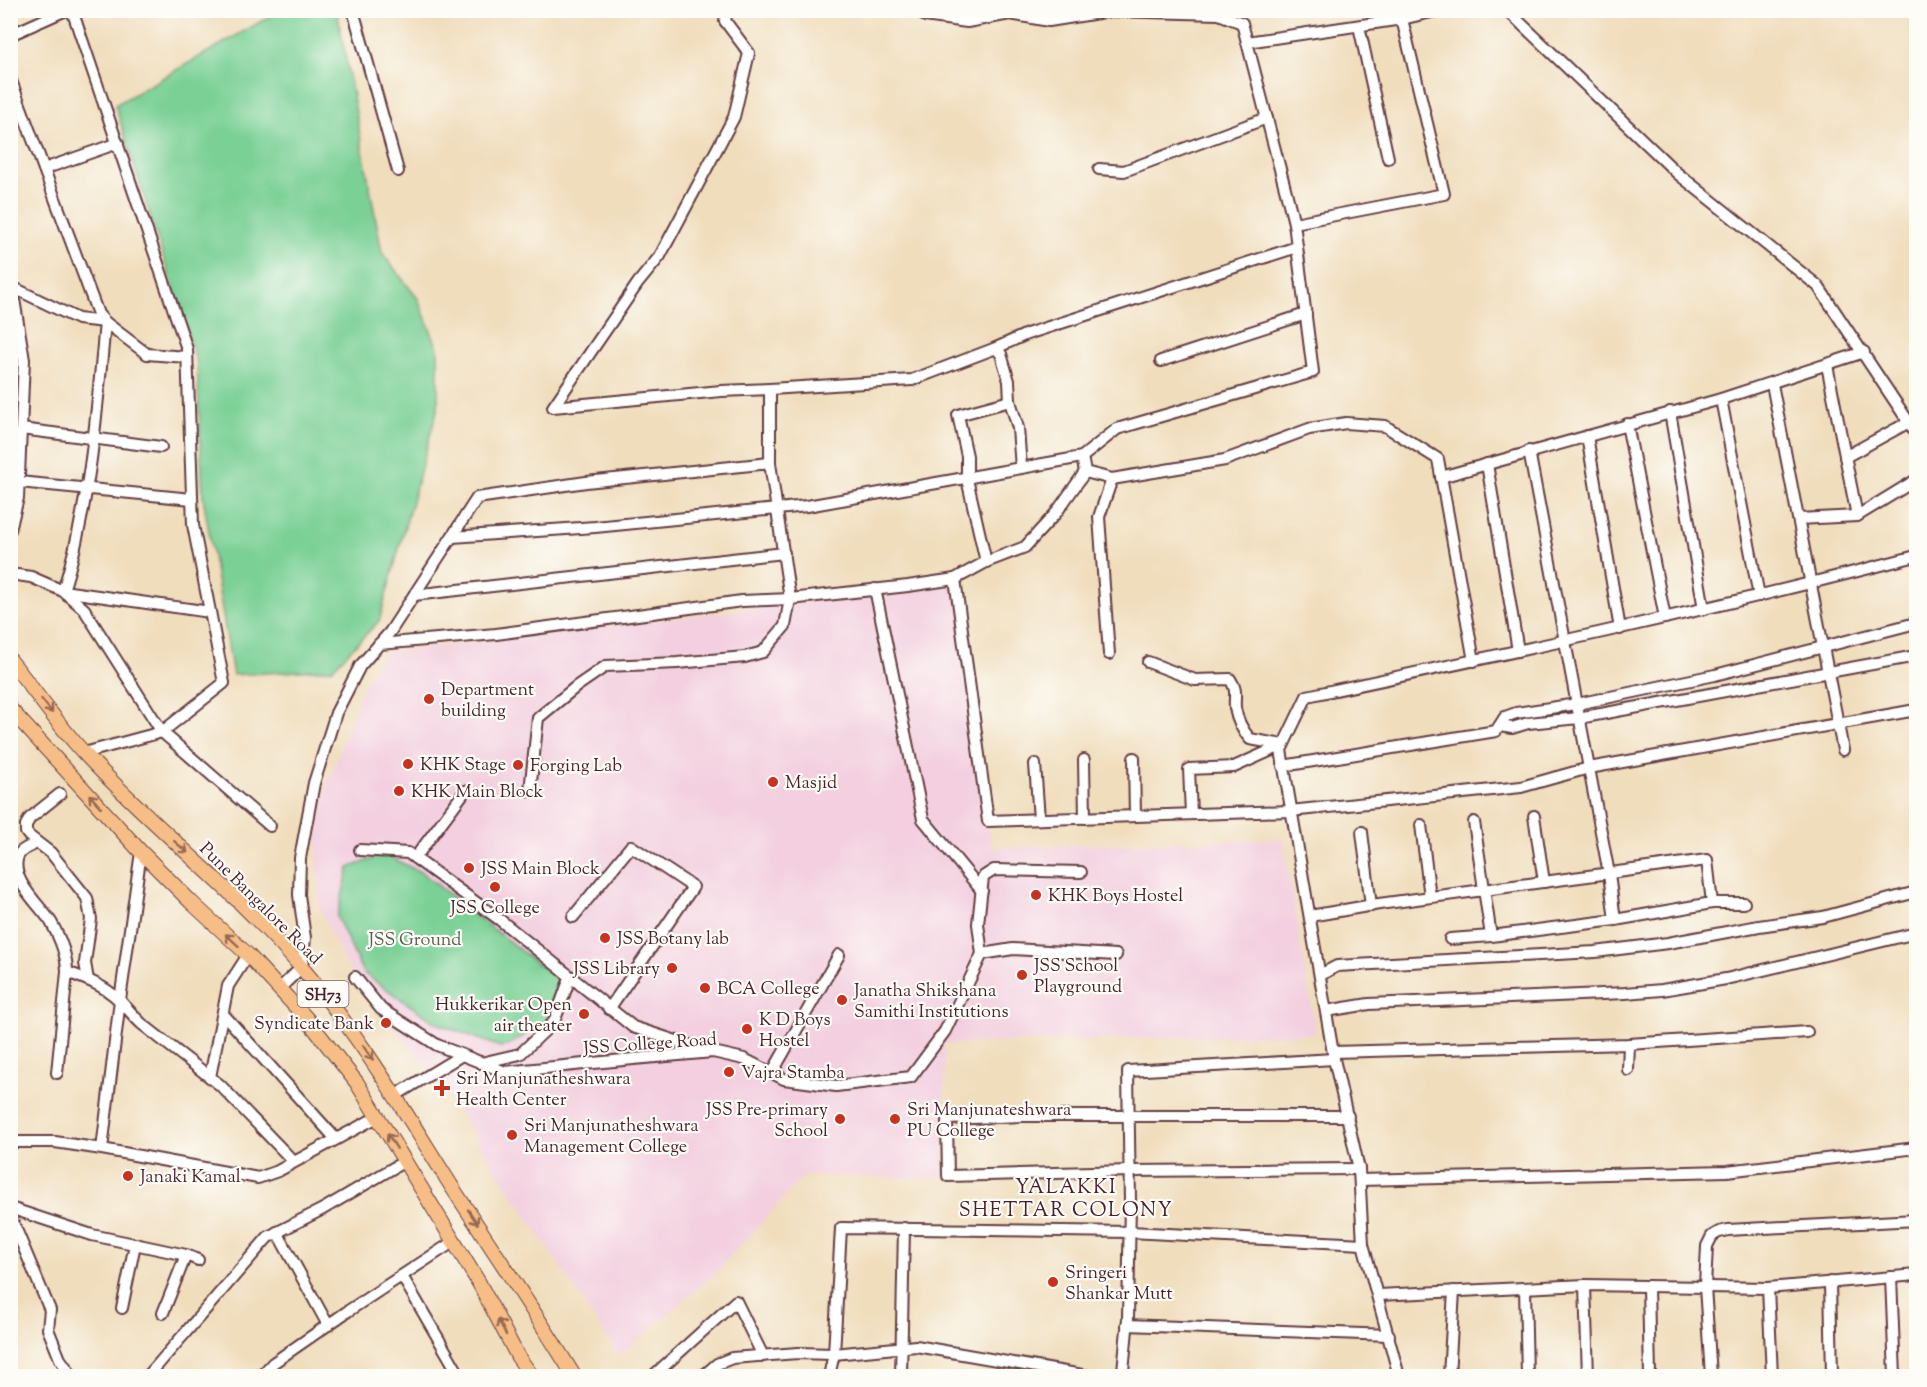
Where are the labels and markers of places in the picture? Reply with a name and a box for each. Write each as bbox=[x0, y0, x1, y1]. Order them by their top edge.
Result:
place label: Department building bbox=[441, 678, 534, 725]
marker: Department building bbox=[422, 692, 436, 706]
place label: KHK Stage bbox=[420, 753, 506, 779]
place label: Forging Lab bbox=[530, 754, 622, 780]
marker: KHK Stage bbox=[401, 757, 415, 771]
marker: Forging Lab bbox=[511, 758, 525, 772]
place label: Masjid bbox=[785, 771, 837, 797]
marker: Masjid bbox=[766, 775, 780, 789]
place label: KHK Main Block bbox=[411, 780, 544, 806]
marker: KHK Main Block bbox=[392, 784, 406, 798]
place label: JSS Main Block bbox=[480, 857, 600, 883]
marker: JSS Main Block bbox=[462, 861, 476, 875]
marker: JSS College bbox=[488, 880, 502, 894]
place label: KHK Boys Hostel bbox=[1048, 884, 1183, 910]
marker: KHK Boys Hostel bbox=[1029, 888, 1043, 902]
place label: JSS College bbox=[449, 896, 540, 922]
place label: JSS Botany lab bbox=[616, 927, 729, 953]
marker: JSS Botany lab bbox=[598, 931, 612, 945]
place label: JSS School Playground bbox=[1033, 954, 1122, 1001]
place label: JSS Library bbox=[572, 957, 660, 983]
marker: JSS Library bbox=[665, 961, 679, 975]
marker: JSS School Playground bbox=[1015, 968, 1029, 982]
place label: BCA College bbox=[717, 977, 820, 1003]
place label: Janatha Shikshana Samithi Institutions bbox=[853, 979, 1009, 1026]
marker: BCA College bbox=[698, 981, 712, 995]
place label: Hukkerikar Open air theater bbox=[435, 993, 572, 1040]
marker: Janatha Shikshana Samithi Institutions bbox=[835, 993, 849, 1007]
marker: Hukkerikar Open air theater bbox=[577, 1007, 591, 1021]
place label: K D Boys Hostel bbox=[759, 1008, 831, 1055]
place label: Syndicate Bank bbox=[254, 1012, 374, 1038]
marker: Syndicate Bank bbox=[379, 1016, 393, 1030]
marker: K D Boys Hostel bbox=[740, 1022, 754, 1036]
place label: Vajra Stamba bbox=[741, 1061, 844, 1087]
marker: Vajra Stamba bbox=[722, 1065, 736, 1079]
place label: Sri Manjunatheshwara Health Center bbox=[456, 1067, 631, 1114]
marker: Sri Manjunatheshwara Health Center bbox=[433, 1079, 451, 1097]
place label: JSS Pre-primary School bbox=[705, 1098, 828, 1145]
place label: Sri Manjunateshwara PU College bbox=[907, 1098, 1071, 1145]
marker: JSS Pre-primary School bbox=[833, 1112, 847, 1126]
marker: Sri Manjunateshwara PU College bbox=[888, 1112, 902, 1126]
place label: Sri Manjunatheshwara Management College bbox=[524, 1114, 699, 1161]
marker: Sri Manjunatheshwara Management College bbox=[505, 1128, 519, 1142]
place label: Janaki Kamal bbox=[139, 1165, 241, 1191]
marker: Janaki Kamal bbox=[121, 1169, 135, 1183]
place label: Sringeri Shankar Mutt bbox=[1065, 1261, 1173, 1308]
marker: Sringeri Shankar Mutt bbox=[1046, 1275, 1060, 1289]

